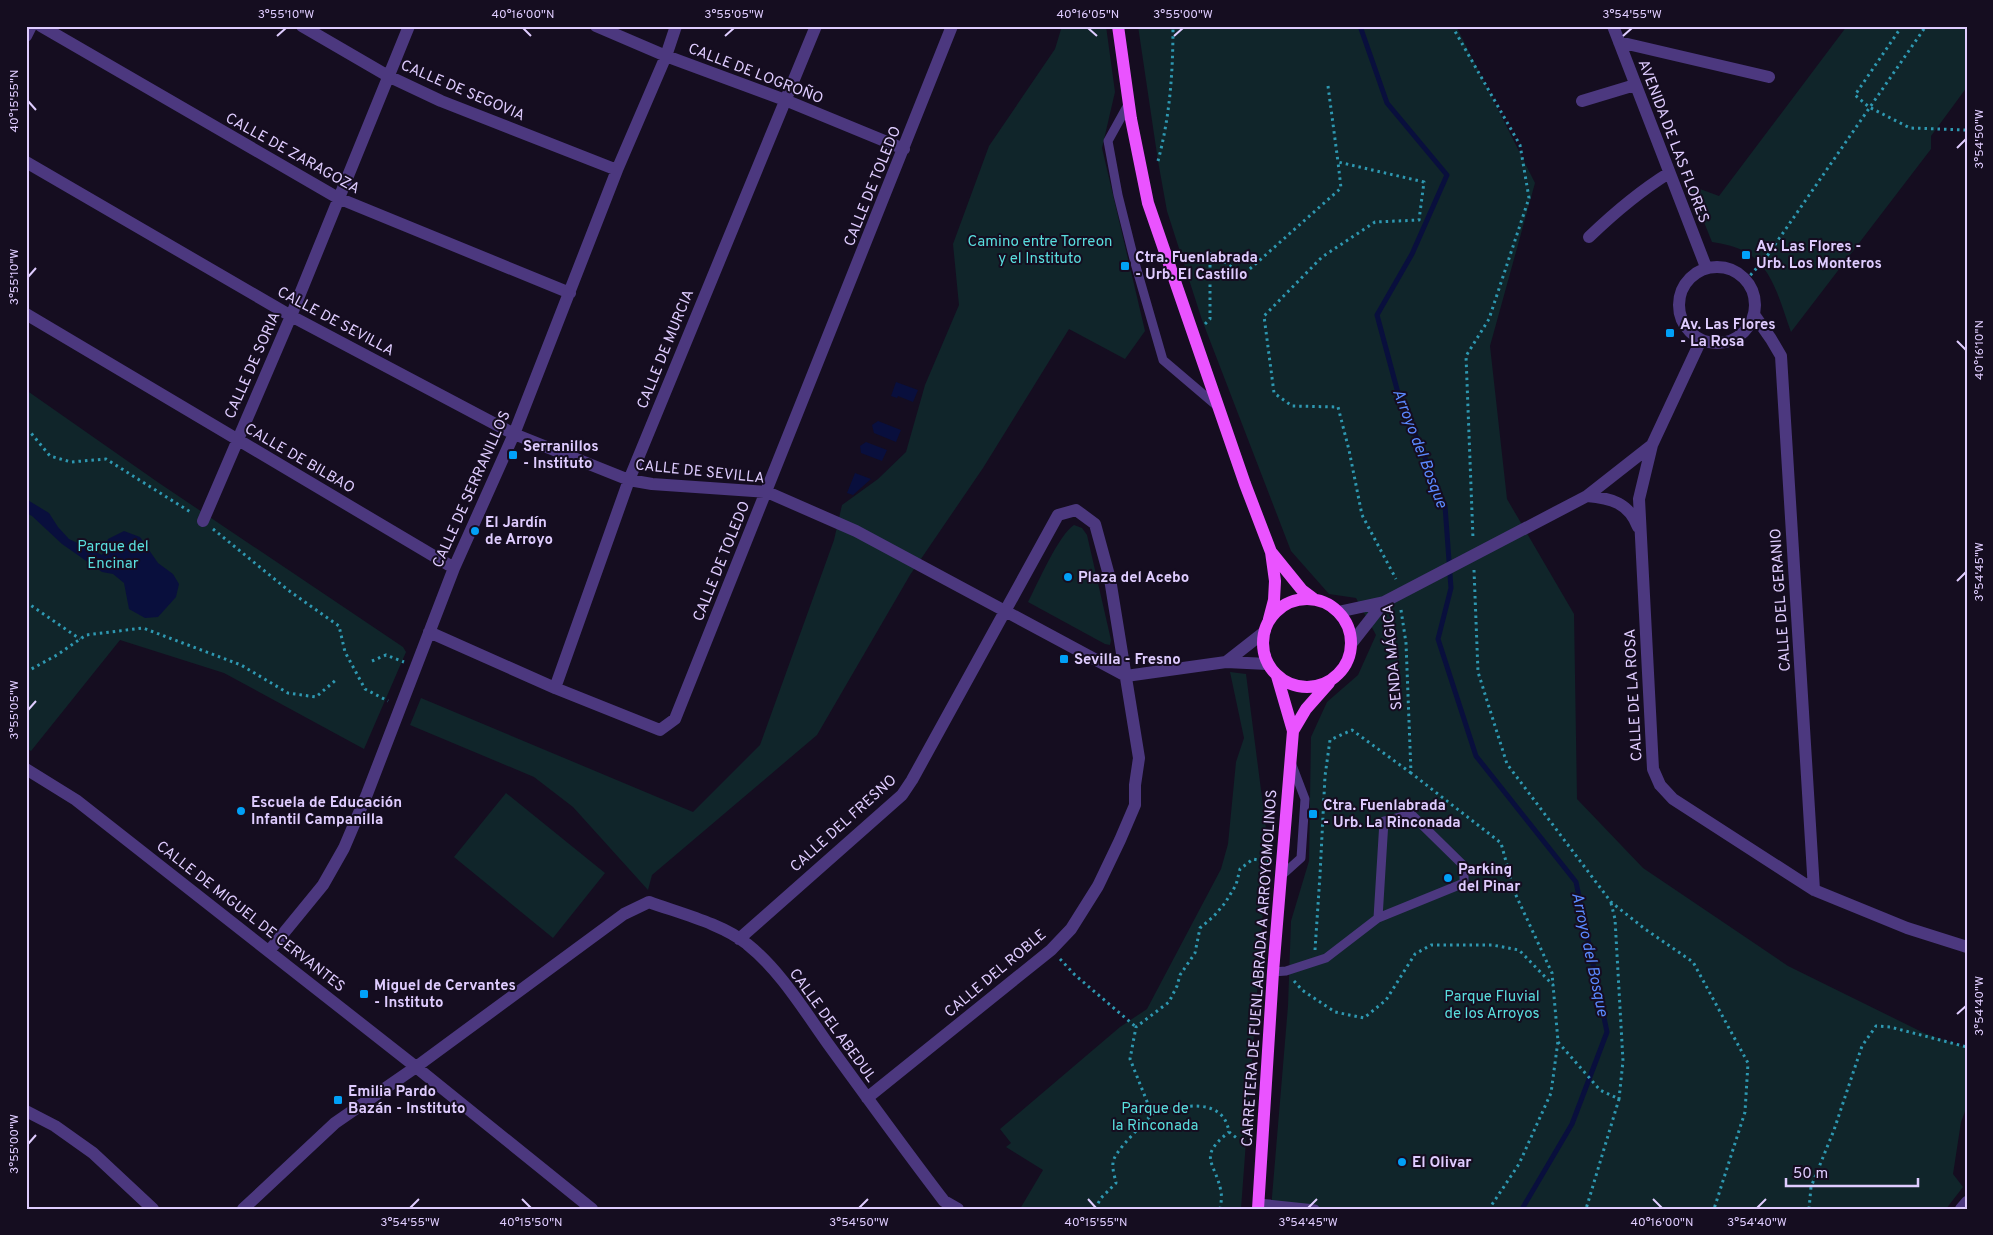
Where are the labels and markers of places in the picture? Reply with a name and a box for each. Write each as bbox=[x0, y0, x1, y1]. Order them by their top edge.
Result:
place label: Av. Las Flores - Urb. Los Monteros bbox=[1756, 238, 1882, 274]
place label: Ctra. Fuenlabrada - Urb. El Castillo bbox=[1135, 249, 1258, 285]
marker: Av. Las Flores - Urb. Los Monteros bbox=[1740, 249, 1752, 261]
marker: Ctra. Fuenlabrada - Urb. El Castillo bbox=[1119, 260, 1131, 272]
place label: Av. Las Flores - La Rosa bbox=[1680, 316, 1776, 352]
marker: Av. Las Flores - La Rosa bbox=[1664, 327, 1676, 339]
place label: Serranillos - Instituto bbox=[523, 438, 599, 474]
marker: Serranillos - Instituto bbox=[507, 449, 519, 461]
place label: El Jardín de Arroyo bbox=[485, 514, 553, 550]
marker: El Jardín de Arroyo bbox=[469, 525, 481, 537]
place label: Plaza del Acebo bbox=[1078, 569, 1189, 588]
marker: Plaza del Acebo bbox=[1062, 571, 1074, 583]
place label: Sevilla - Fresno bbox=[1074, 651, 1181, 670]
marker: Sevilla - Fresno bbox=[1058, 653, 1070, 665]
place label: Escuela de Educación Infantil Campanilla bbox=[251, 794, 402, 830]
place label: Ctra. Fuenlabrada - Urb. La Rinconada bbox=[1323, 797, 1461, 833]
marker: Escuela de Educación Infantil Campanilla bbox=[235, 805, 247, 817]
marker: Ctra. Fuenlabrada - Urb. La Rinconada bbox=[1307, 808, 1319, 820]
place label: Parking del Pinar bbox=[1458, 861, 1521, 897]
marker: Parking del Pinar bbox=[1442, 872, 1454, 884]
place label: Miguel de Cervantes - Instituto bbox=[374, 977, 516, 1013]
marker: Miguel de Cervantes - Instituto bbox=[358, 988, 370, 1000]
place label: Emilia Pardo Bazán - Instituto bbox=[348, 1083, 466, 1119]
marker: Emilia Pardo Bazán - Instituto bbox=[332, 1094, 344, 1106]
place label: El Olivar bbox=[1412, 1154, 1472, 1173]
marker: El Olivar bbox=[1396, 1156, 1408, 1168]

